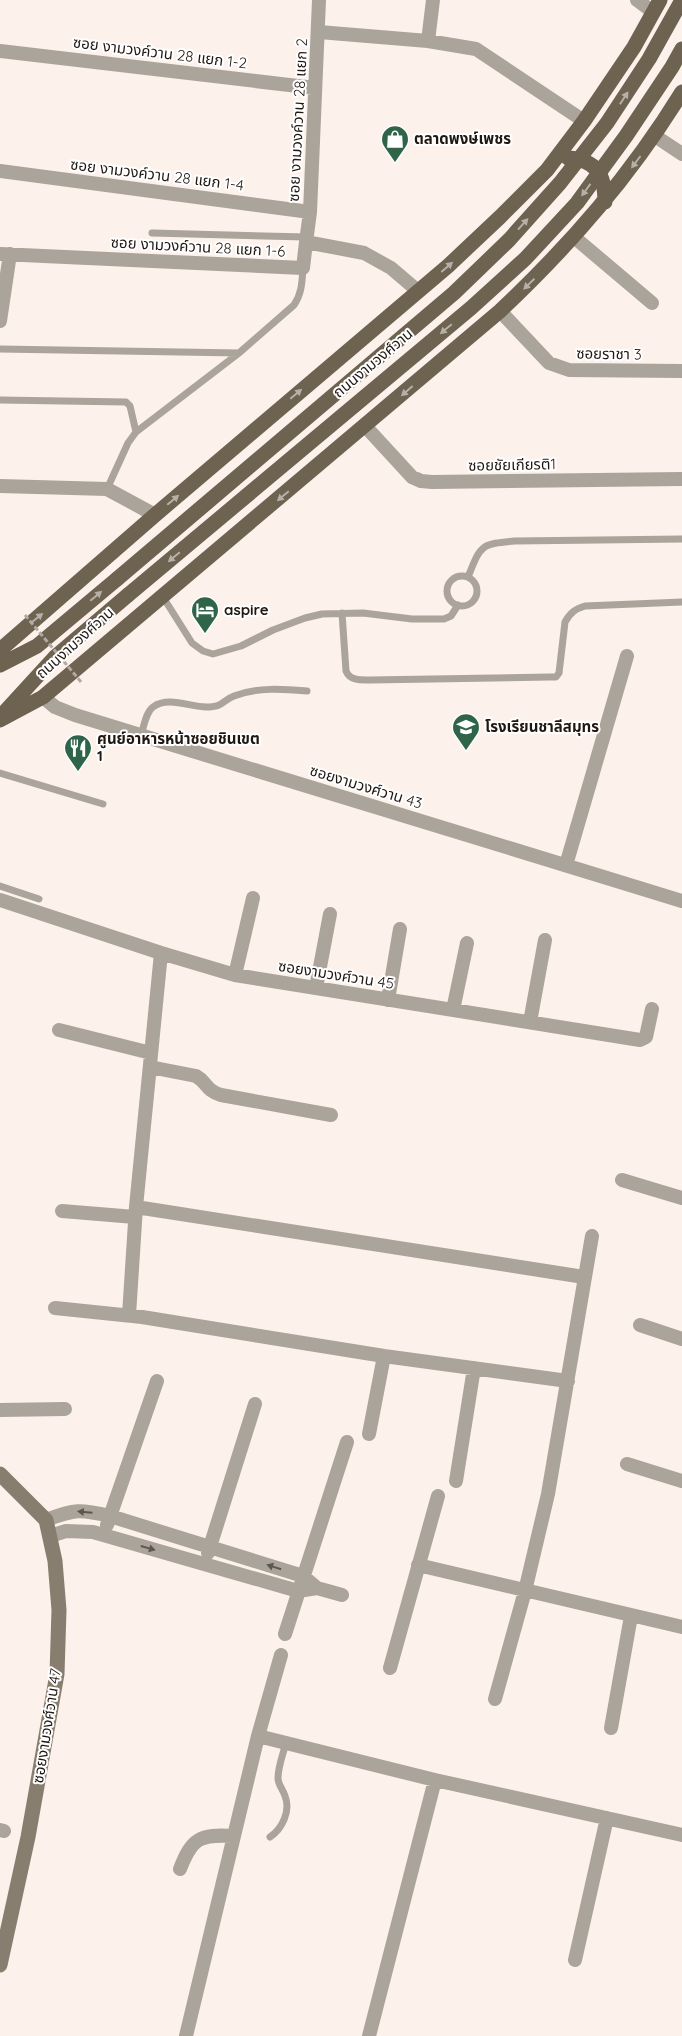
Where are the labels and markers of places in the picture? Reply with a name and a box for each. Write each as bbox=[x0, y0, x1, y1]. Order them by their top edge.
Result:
shop icon: ตลาดพงษ์เพชร bbox=[380, 124, 410, 163]
place label: ตลาดพงษ์เพชร bbox=[414, 129, 511, 148]
hotel icon: aspire bbox=[190, 595, 220, 634]
place label: aspire bbox=[224, 600, 269, 619]
school or university icon: โรงเรียนชาลีสมุทร bbox=[451, 712, 481, 751]
place label: โรงเรียนชาลีสมุทร bbox=[485, 717, 599, 736]
place label: ศูนย์อาหารหน้าซอยชินเขต 1 bbox=[97, 729, 260, 765]
restaurant icon: ศูนย์อาหารหน้าซอยชินเขต 1 bbox=[63, 733, 93, 772]

